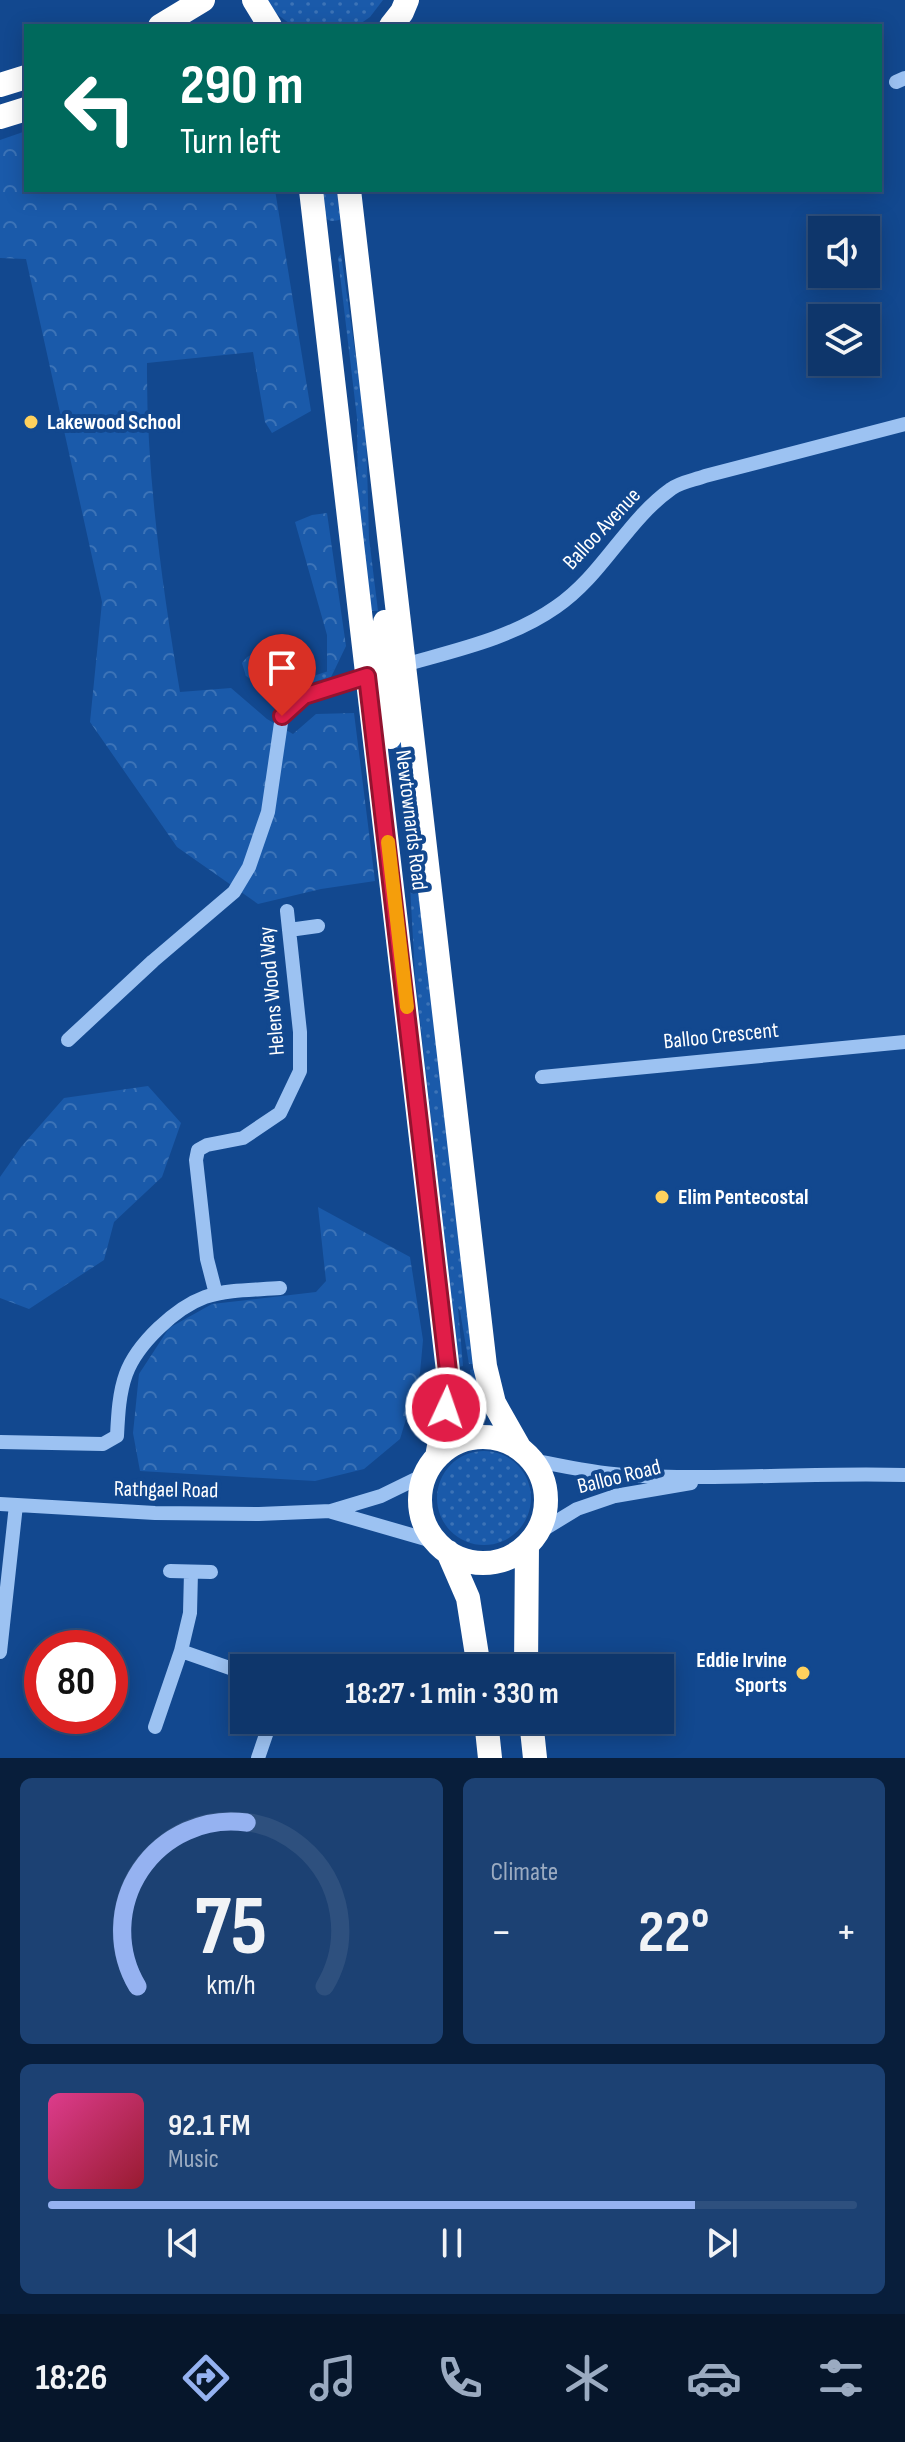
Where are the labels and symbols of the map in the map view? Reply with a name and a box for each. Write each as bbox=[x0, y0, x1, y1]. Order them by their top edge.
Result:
place label: Lakewood School bbox=[47, 409, 181, 436]
marker: Lakewood School bbox=[22, 413, 40, 431]
street label: Balloo Avenue bbox=[557, 482, 647, 576]
pin bbox=[248, 634, 316, 716]
street label: Newtownards Road bbox=[389, 748, 433, 892]
street label: Helens Wood Way bbox=[253, 925, 291, 1057]
street label: Balloo Crescent bbox=[662, 1017, 780, 1055]
place label: Elim Pentecostal bbox=[678, 1184, 809, 1211]
marker: Elim Pentecostal bbox=[653, 1188, 671, 1206]
position arrow bbox=[404, 1366, 488, 1450]
street label: Balloo Road bbox=[575, 1454, 663, 1500]
street label: Rathgael Road bbox=[114, 1476, 218, 1504]
speed limit sign: 80 bbox=[24, 1630, 128, 1734]
place label: Eddie Irvine Sports bbox=[696, 1647, 787, 1699]
marker: Eddie Irvine Sports bbox=[794, 1664, 812, 1682]

